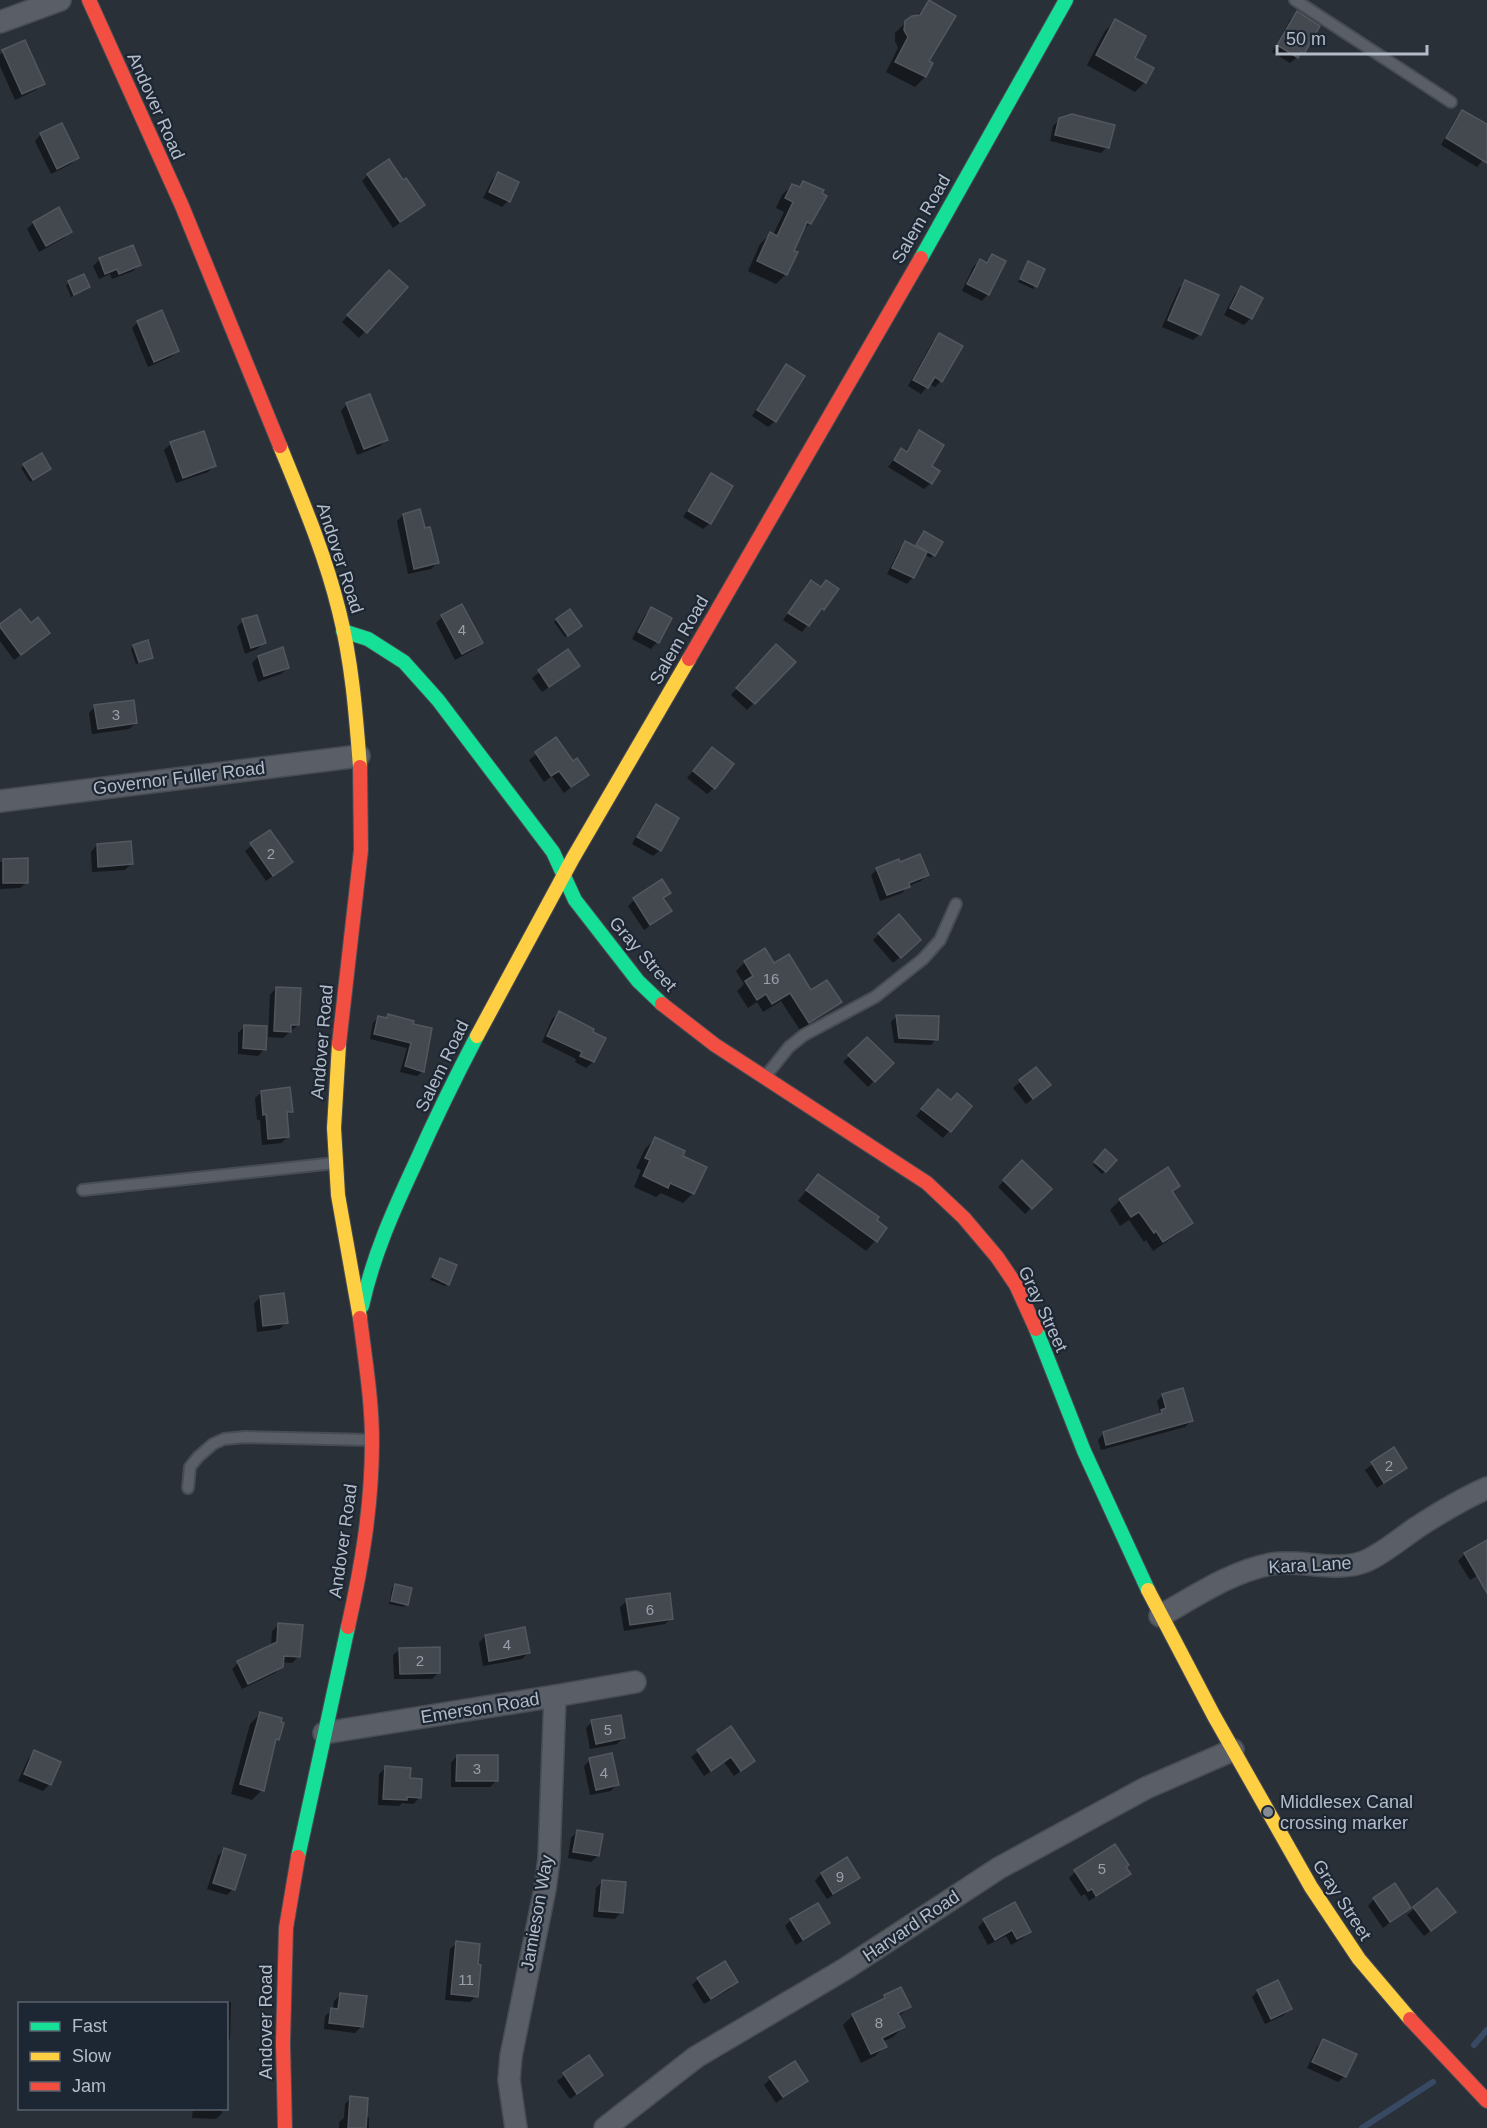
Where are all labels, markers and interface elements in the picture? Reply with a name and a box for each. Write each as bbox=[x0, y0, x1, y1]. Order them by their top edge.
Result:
scale bar bbox=[1277, 18, 1427, 56]
text: 50 m bbox=[1286, 29, 1326, 49]
street label: Andover Road bbox=[123, 49, 189, 163]
street label: Salem Road bbox=[888, 171, 954, 267]
street label: Andover Road bbox=[313, 500, 367, 616]
street label: Salem Road bbox=[646, 592, 712, 688]
house number: 4 bbox=[458, 621, 466, 638]
house number: 3 bbox=[112, 706, 120, 723]
street label: Governor Fuller Road bbox=[92, 758, 266, 798]
house number: 2 bbox=[267, 845, 275, 862]
street label: Gray Street bbox=[605, 913, 681, 995]
house number: 16 bbox=[763, 970, 779, 987]
street label: Andover Road bbox=[307, 984, 337, 1100]
street label: Salem Road bbox=[411, 1017, 473, 1115]
street label: Gray Street bbox=[1014, 1263, 1072, 1355]
house number: 2 bbox=[1385, 1457, 1393, 1474]
street label: Andover Road bbox=[325, 1483, 361, 1599]
street label: Kara Lane bbox=[1268, 1553, 1352, 1577]
house number: 6 bbox=[646, 1601, 654, 1618]
house number: 4 bbox=[503, 1636, 511, 1653]
house number: 2 bbox=[416, 1652, 424, 1669]
street label: Emerson Road bbox=[419, 1689, 541, 1727]
house number: 5 bbox=[604, 1721, 612, 1738]
house number: 3 bbox=[473, 1760, 481, 1777]
house number: 4 bbox=[600, 1764, 608, 1781]
place label: Middlesex Canal crossing marker bbox=[1280, 1792, 1413, 1833]
marker: Middlesex Canal crossing marker bbox=[1261, 1805, 1275, 1819]
street label: Jamieson Way bbox=[517, 1853, 557, 1973]
street label: Gray Street bbox=[1309, 1856, 1375, 1944]
house number: 5 bbox=[1098, 1860, 1106, 1877]
house number: 9 bbox=[836, 1868, 844, 1885]
street label: Harvard Road bbox=[859, 1886, 963, 1966]
street label: Andover Road bbox=[256, 1964, 276, 2080]
house number: 11 bbox=[458, 1971, 474, 1988]
legend bbox=[18, 2002, 228, 2110]
house number: 8 bbox=[875, 2014, 883, 2031]
text: Fast bbox=[72, 2016, 107, 2036]
text: Slow bbox=[72, 2046, 112, 2066]
text: Jam bbox=[72, 2076, 106, 2096]

